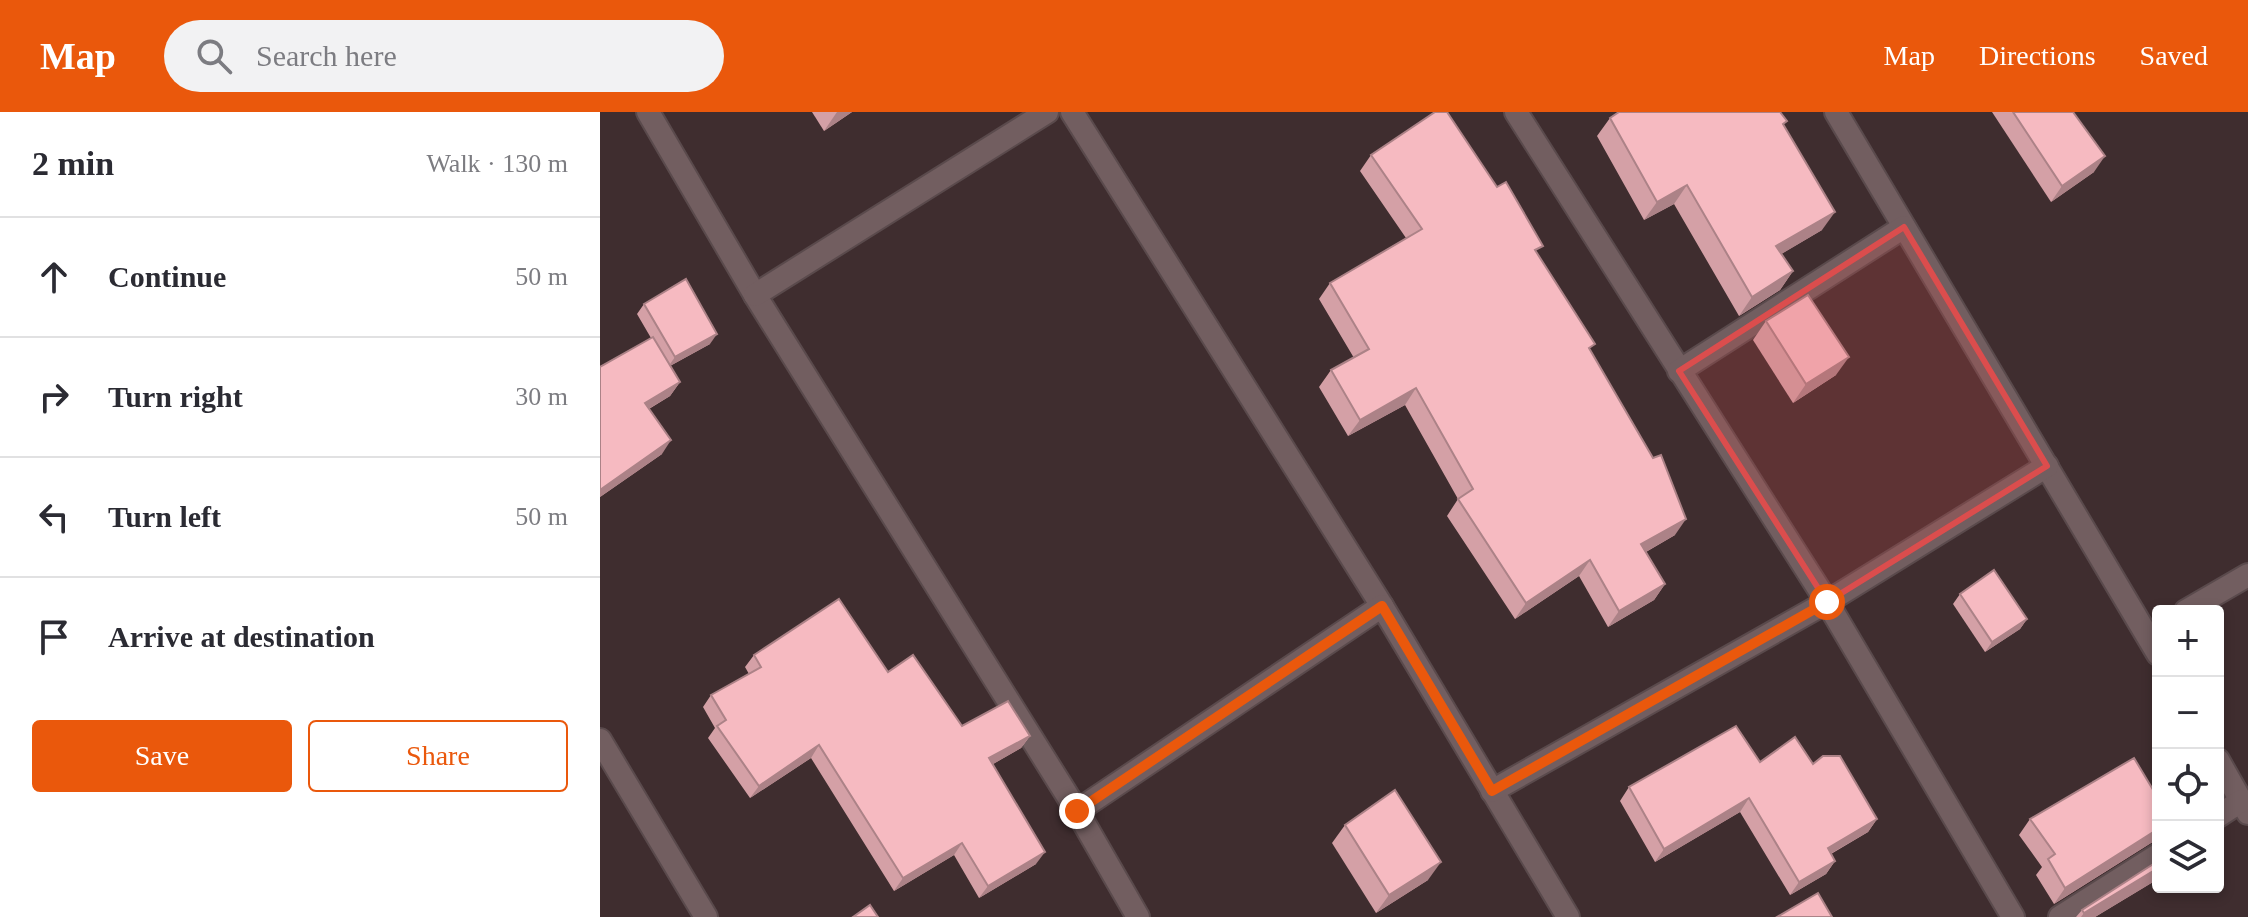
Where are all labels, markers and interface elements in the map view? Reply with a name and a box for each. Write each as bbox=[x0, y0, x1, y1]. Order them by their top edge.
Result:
search box bbox=[164, 20, 724, 92]
icon: search bbox=[192, 34, 236, 78]
text: Map bbox=[40, 35, 116, 77]
text: Search here bbox=[256, 39, 397, 72]
text: Map bbox=[1884, 40, 1935, 71]
text: Directions bbox=[1979, 40, 2096, 71]
text: Saved bbox=[2140, 40, 2208, 71]
text: 2 min bbox=[32, 145, 114, 182]
text: Walk · 130 m bbox=[426, 149, 568, 178]
icon: ahead bbox=[32, 255, 76, 299]
text: Continue bbox=[108, 260, 226, 293]
text: 50 m bbox=[515, 262, 568, 291]
icon: right bbox=[32, 375, 76, 419]
text: Turn right bbox=[108, 380, 243, 413]
text: 30 m bbox=[515, 382, 568, 411]
icon: left bbox=[32, 495, 76, 539]
text: Turn left bbox=[108, 500, 221, 533]
text: 50 m bbox=[515, 502, 568, 531]
route start bbox=[1809, 584, 1845, 620]
map controls bbox=[2152, 605, 2224, 893]
button: + bbox=[2152, 605, 2224, 677]
icon: arrive bbox=[32, 615, 76, 659]
text: Arrive at destination bbox=[108, 620, 375, 653]
button: − bbox=[2152, 677, 2224, 749]
button: Save bbox=[32, 720, 292, 792]
button: Share bbox=[308, 720, 568, 792]
button: locate bbox=[2152, 749, 2224, 821]
route end bbox=[1059, 793, 1095, 829]
button: layers bbox=[2152, 821, 2224, 893]

